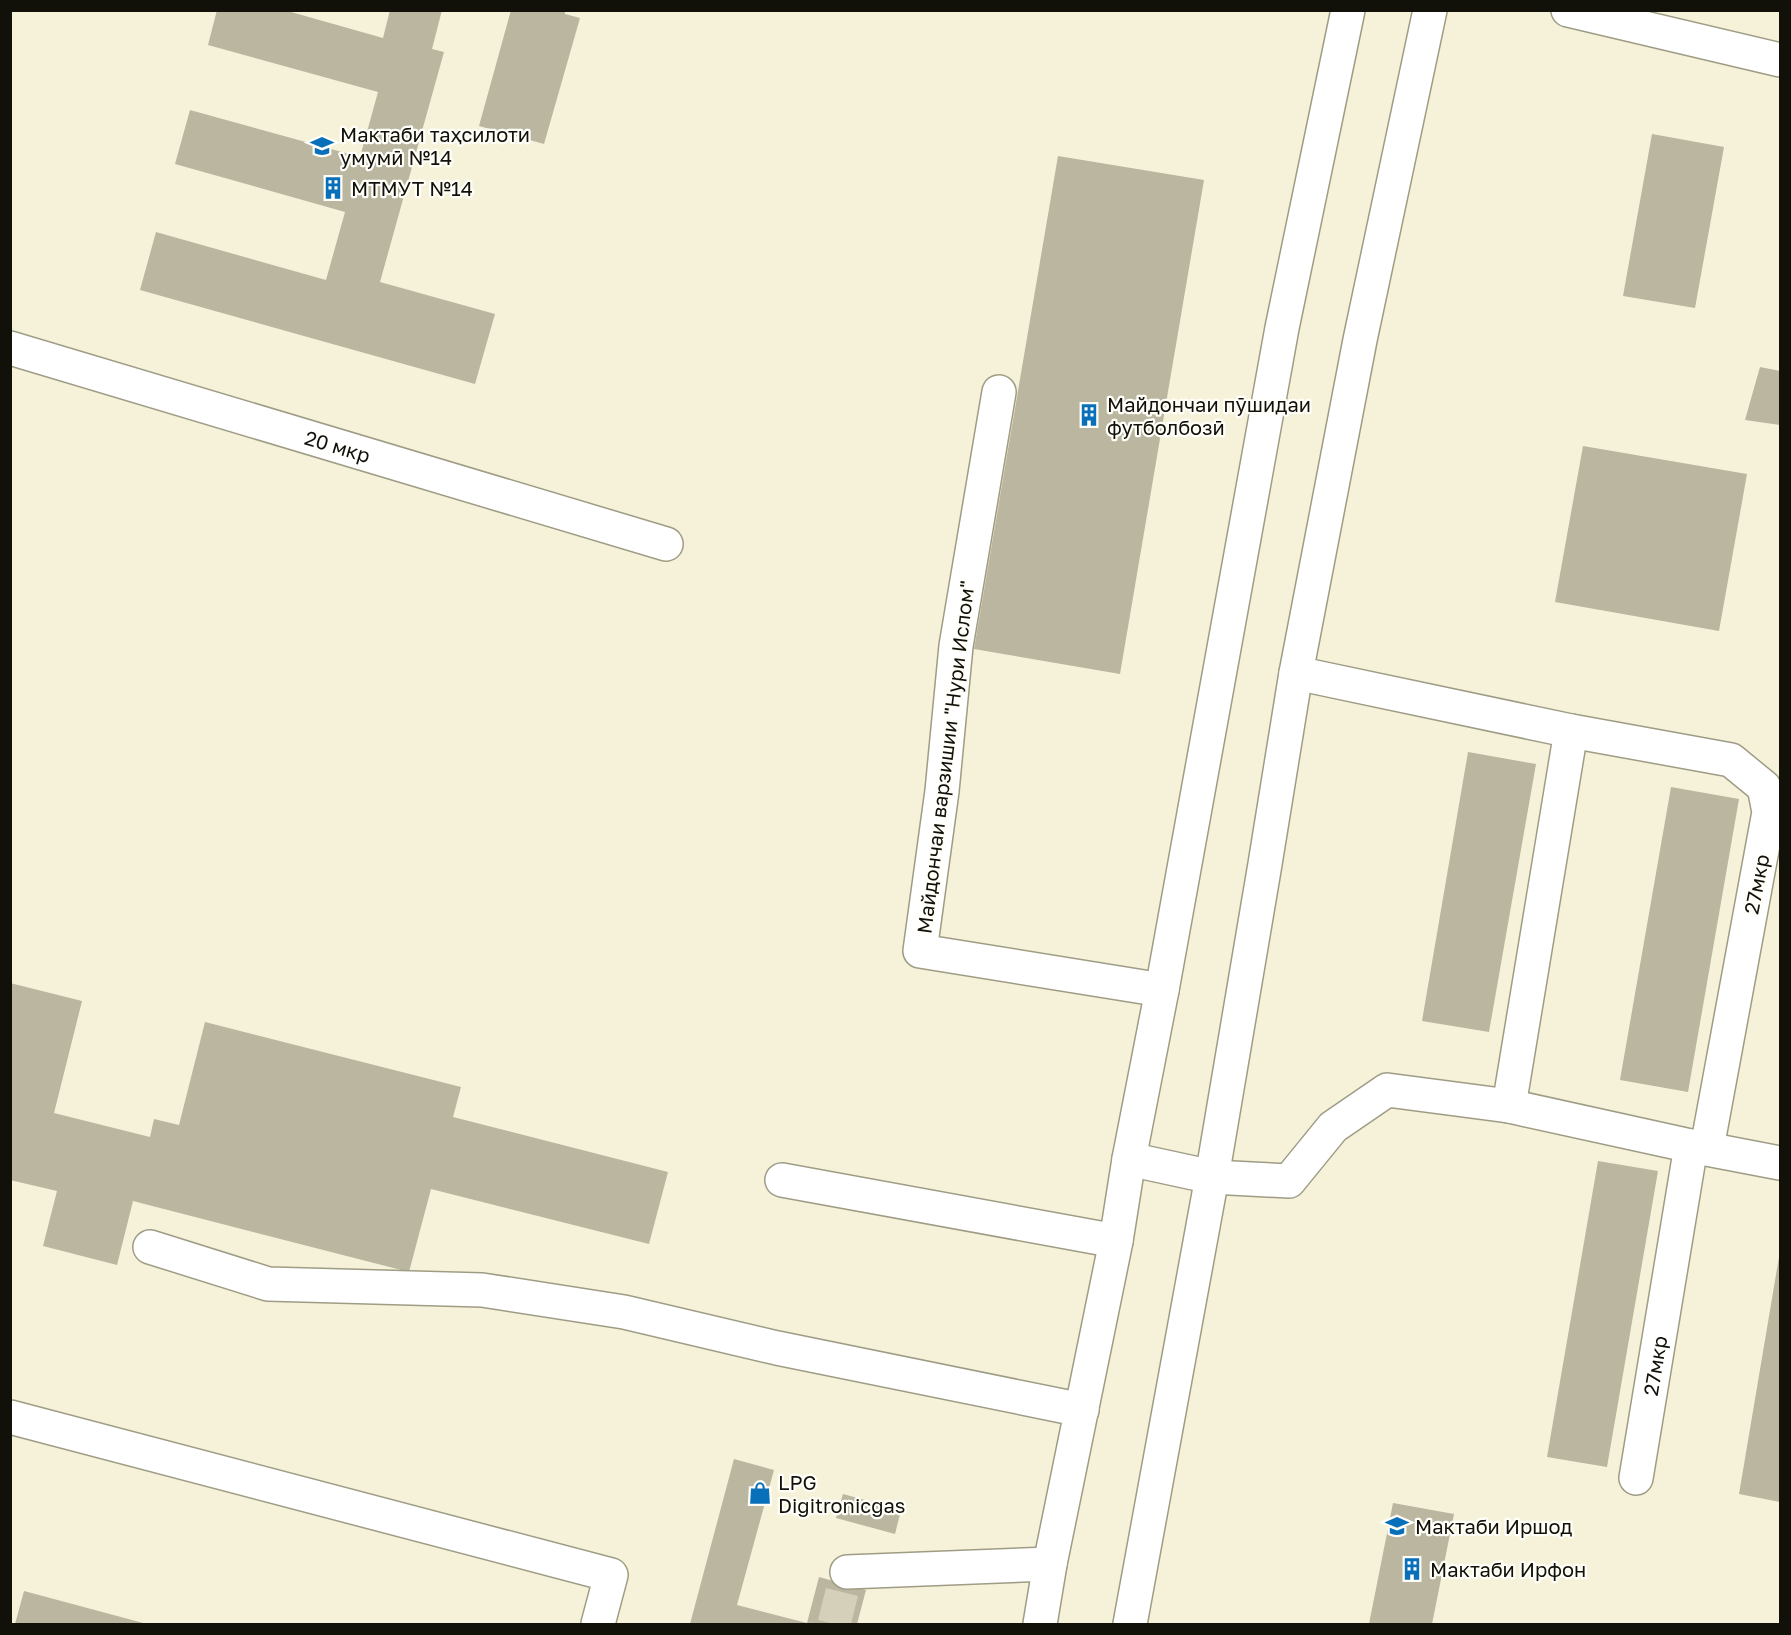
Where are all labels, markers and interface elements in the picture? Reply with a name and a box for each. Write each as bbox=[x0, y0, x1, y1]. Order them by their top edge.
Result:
place label: Мактаби таҳсилоти умумӣ №14 bbox=[340, 122, 530, 169]
school or university icon: Мактаби таҳсилоти умумӣ №14 bbox=[309, 133, 335, 159]
building icon: МТМУТ №14 bbox=[320, 175, 346, 201]
place label: МТМУТ №14 bbox=[351, 176, 473, 200]
place label: Майдончаи пӯшидаи футболбозӣ bbox=[1107, 392, 1311, 439]
building icon: Майдончаи пӯшидаи футболбозӣ bbox=[1076, 402, 1102, 428]
street label: 20 мкр bbox=[302, 425, 373, 467]
street label: Майдончаи варзишии "Нури Ислом" bbox=[911, 579, 979, 935]
street label: 27мкр bbox=[1738, 852, 1774, 916]
street label: 27мкр bbox=[1638, 1334, 1671, 1397]
place label: LPG Digitronicgas bbox=[778, 1470, 905, 1517]
shop icon: LPG Digitronicgas bbox=[747, 1480, 773, 1506]
school or university icon: Мактаби Иршод bbox=[1384, 1513, 1410, 1539]
place label: Мактаби Иршод bbox=[1415, 1514, 1572, 1538]
building icon: Мактаби Ирфон bbox=[1399, 1556, 1425, 1582]
place label: Мактаби Ирфон bbox=[1430, 1557, 1586, 1581]

